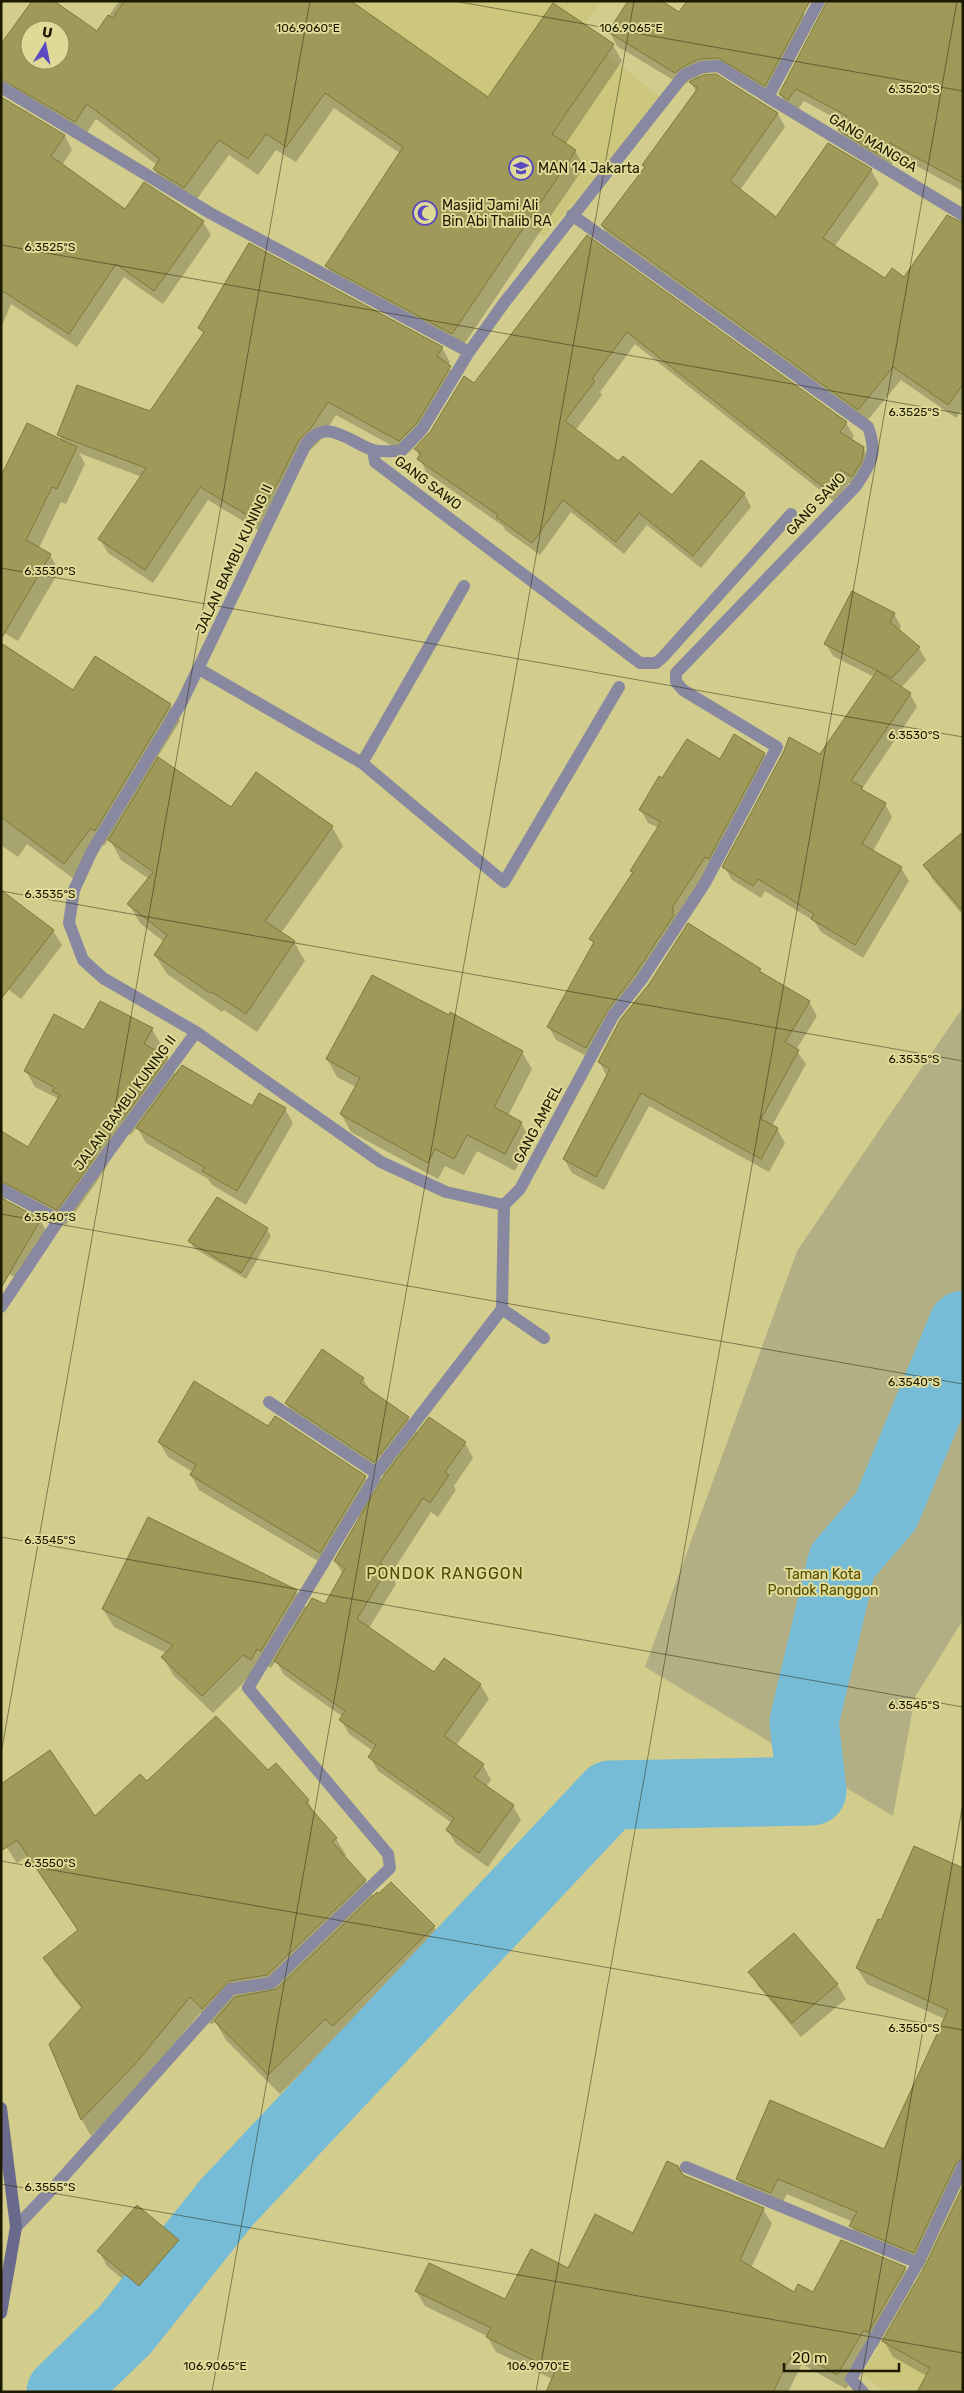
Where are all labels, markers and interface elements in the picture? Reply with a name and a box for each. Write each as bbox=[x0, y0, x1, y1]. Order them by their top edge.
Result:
north arrow bbox=[20, 20, 70, 70]
text: 106.9060°E bbox=[276, 21, 340, 35]
text: 106.9065°E bbox=[599, 21, 663, 35]
text: U bbox=[41, 23, 54, 42]
text: 6.3520°S bbox=[888, 82, 940, 96]
street label: GANG MANGGA bbox=[826, 110, 921, 176]
school or university icon: MAN 14 Jakarta bbox=[508, 155, 534, 181]
place label: MAN 14 Jakarta bbox=[538, 160, 640, 177]
place label: Masjid Jami Ali Bin Abi Thalib RA bbox=[442, 197, 552, 230]
mosque icon: Masjid Jami Ali Bin Abi Thalib RA bbox=[412, 200, 438, 226]
text: 6.3525°S bbox=[25, 240, 75, 254]
text: 6.3525°S bbox=[889, 405, 939, 419]
street label: GANG SAWO bbox=[391, 452, 465, 514]
street label: GANG SAWO bbox=[783, 469, 849, 539]
street label: JALAN BAMBU KUNING II bbox=[192, 482, 276, 636]
text: 6.3530°S bbox=[24, 564, 76, 578]
text: 6.3530°S bbox=[888, 728, 940, 742]
text: 6.3535°S bbox=[24, 887, 76, 901]
street label: JALAN BAMBU KUNING II bbox=[70, 1032, 180, 1174]
text: 6.3535°S bbox=[888, 1052, 940, 1066]
street label: GANG AMPEL bbox=[510, 1082, 566, 1166]
text: 6.3540°S bbox=[24, 1210, 76, 1224]
text: 6.3540°S bbox=[888, 1375, 940, 1389]
text: 6.3545°S bbox=[24, 1533, 76, 1547]
district label: PONDOK RANGGON bbox=[366, 1564, 524, 1583]
park label: Taman Kota Pondok Ranggon bbox=[768, 1566, 878, 1599]
text: 6.3545°S bbox=[888, 1698, 940, 1712]
text: 6.3550°S bbox=[24, 1856, 76, 1870]
text: 6.3550°S bbox=[888, 2021, 940, 2035]
text: 6.3555°S bbox=[25, 2180, 75, 2194]
scale bar bbox=[784, 2340, 899, 2372]
text: 20 m bbox=[792, 2349, 827, 2367]
text: 106.9065°E bbox=[183, 2359, 247, 2373]
text: 106.9070°E bbox=[507, 2359, 569, 2373]

